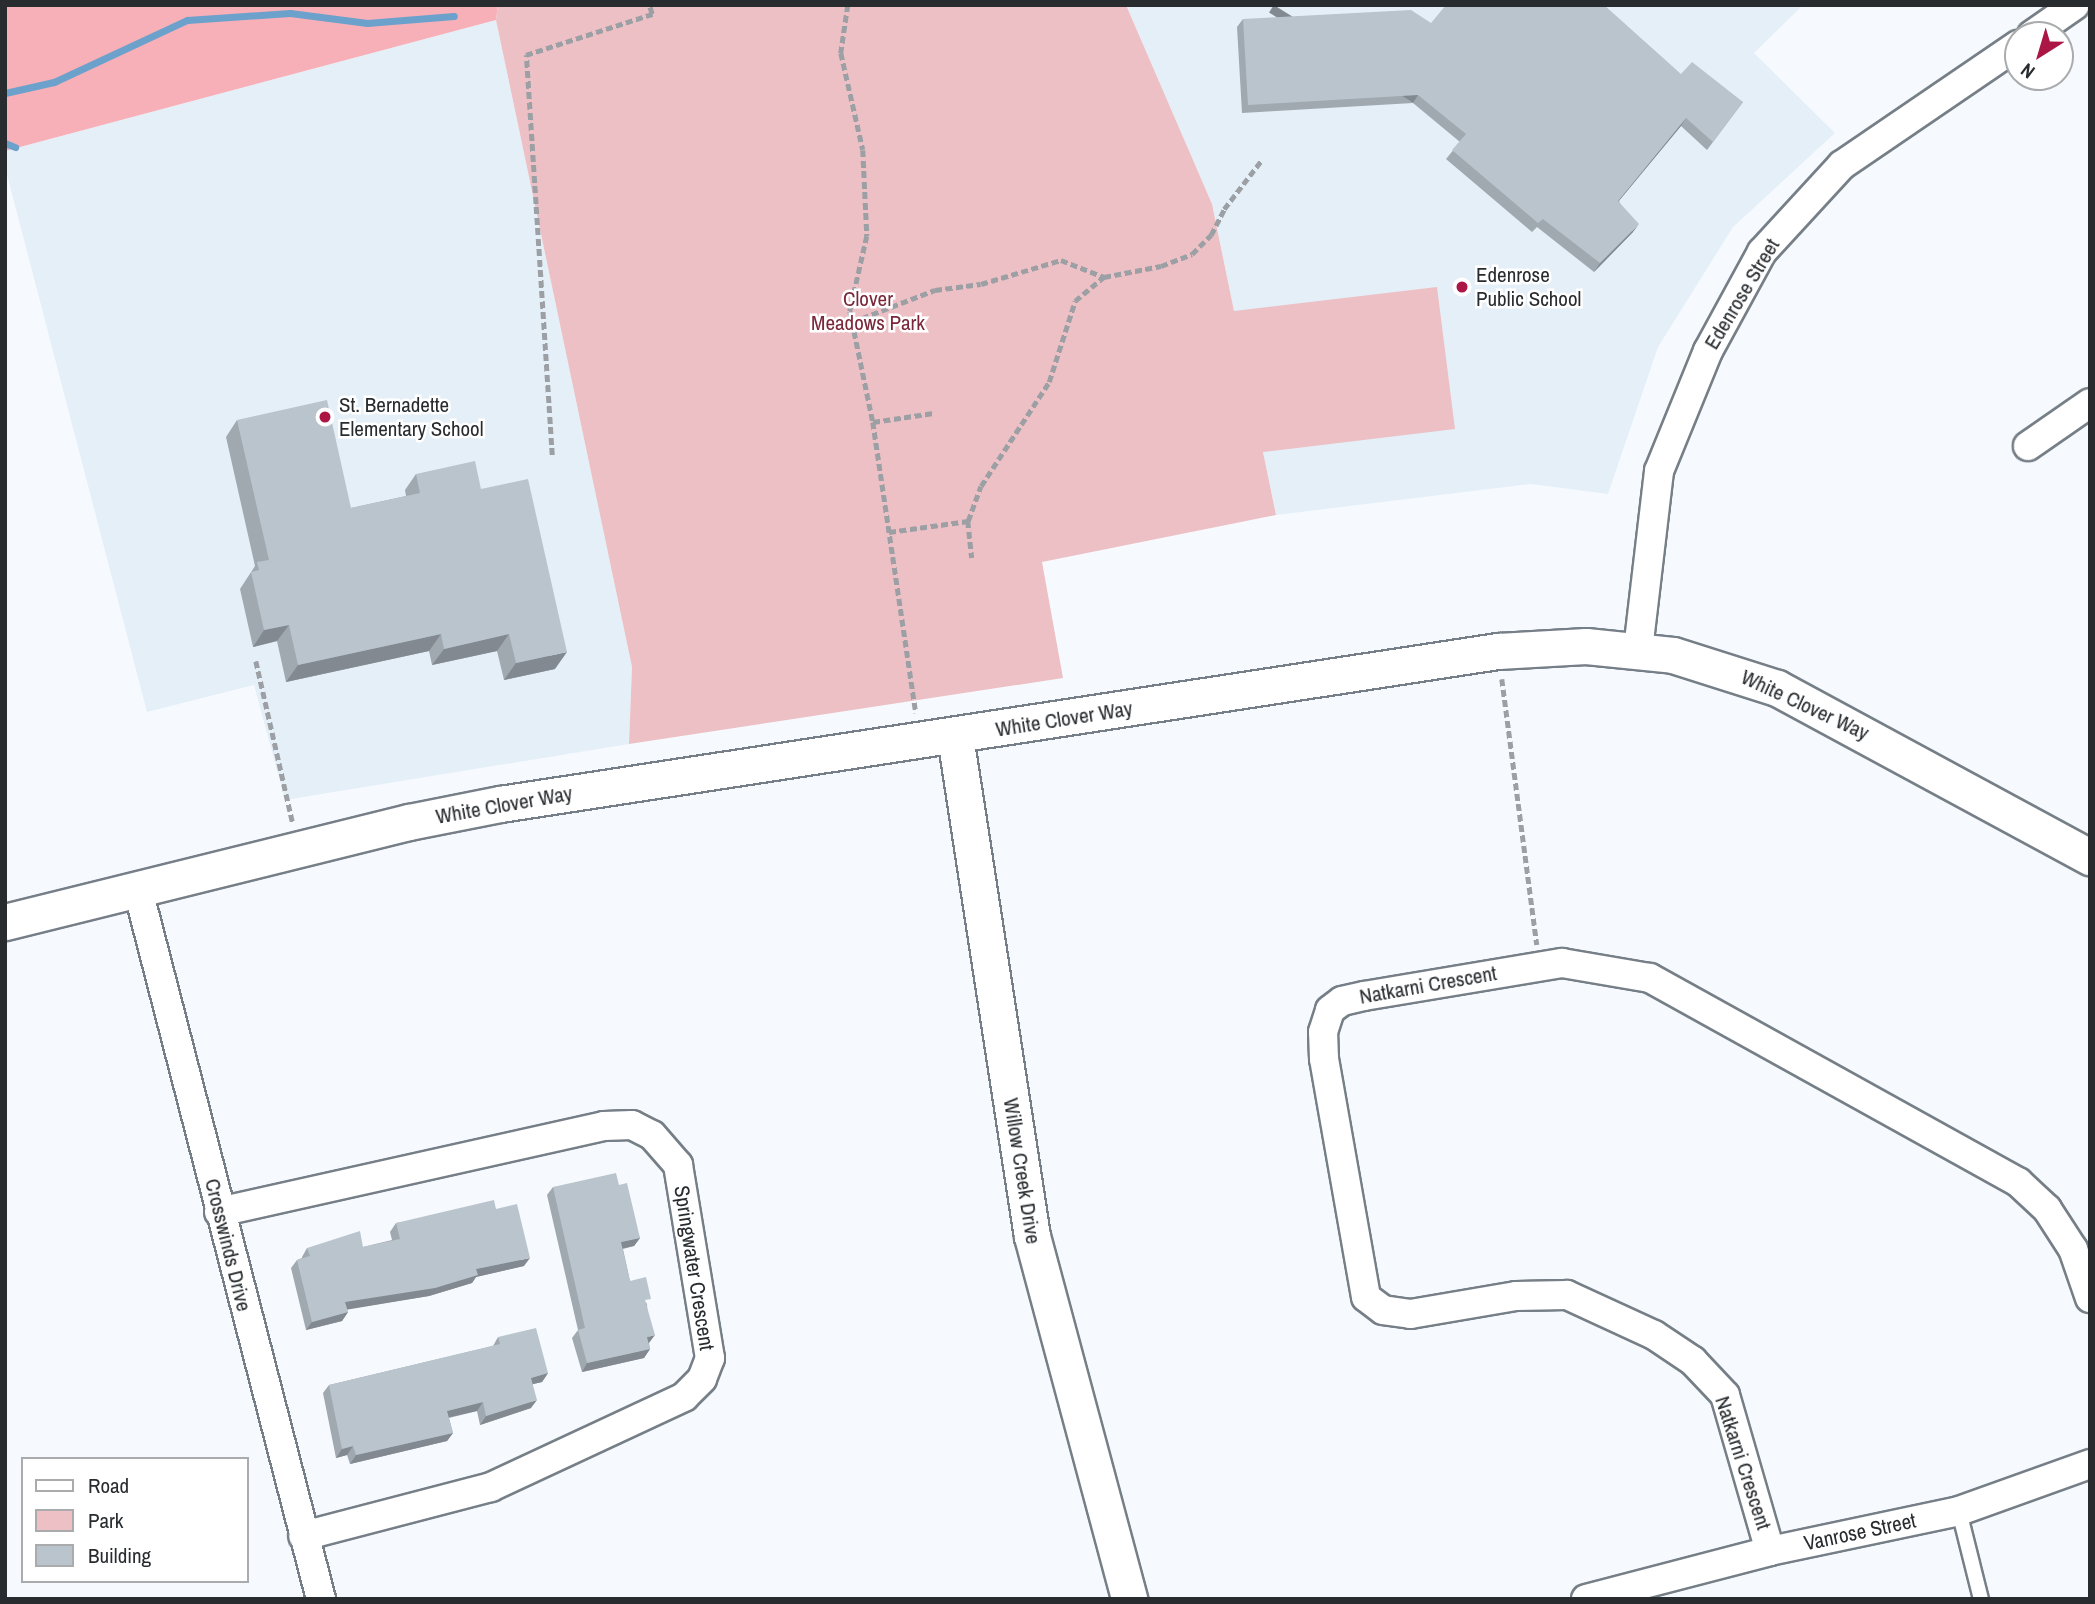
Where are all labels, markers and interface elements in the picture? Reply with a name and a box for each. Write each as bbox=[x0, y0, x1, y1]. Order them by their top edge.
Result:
north arrow bbox=[2004, 21, 2074, 91]
text: N bbox=[2015, 57, 2040, 85]
street label: Edenrose Street bbox=[1699, 234, 1785, 354]
place label: Edenrose Public School bbox=[1476, 262, 1581, 312]
marker: Edenrose Public School bbox=[1454, 279, 1470, 295]
park label: Clover Meadows Park bbox=[811, 286, 925, 336]
place label: St. Bernadette Elementary School bbox=[339, 392, 484, 442]
marker: St. Bernadette Elementary School bbox=[317, 409, 333, 425]
street label: White Clover Way bbox=[1737, 664, 1873, 746]
street label: White Clover Way bbox=[994, 696, 1134, 742]
street label: White Clover Way bbox=[434, 781, 574, 829]
street label: Natkarni Crescent bbox=[1357, 961, 1499, 1009]
street label: Willow Creek Drive bbox=[998, 1096, 1046, 1246]
street label: Crosswinds Drive bbox=[199, 1176, 257, 1314]
street label: Springwater Crescent bbox=[669, 1184, 719, 1352]
street label: Natkarni Crescent bbox=[1710, 1393, 1776, 1533]
legend bbox=[21, 1457, 248, 1583]
text: Road bbox=[88, 1471, 129, 1500]
text: Park bbox=[88, 1506, 123, 1535]
street label: Vanrose Street bbox=[1802, 1508, 1918, 1556]
text: Building bbox=[88, 1541, 151, 1570]

